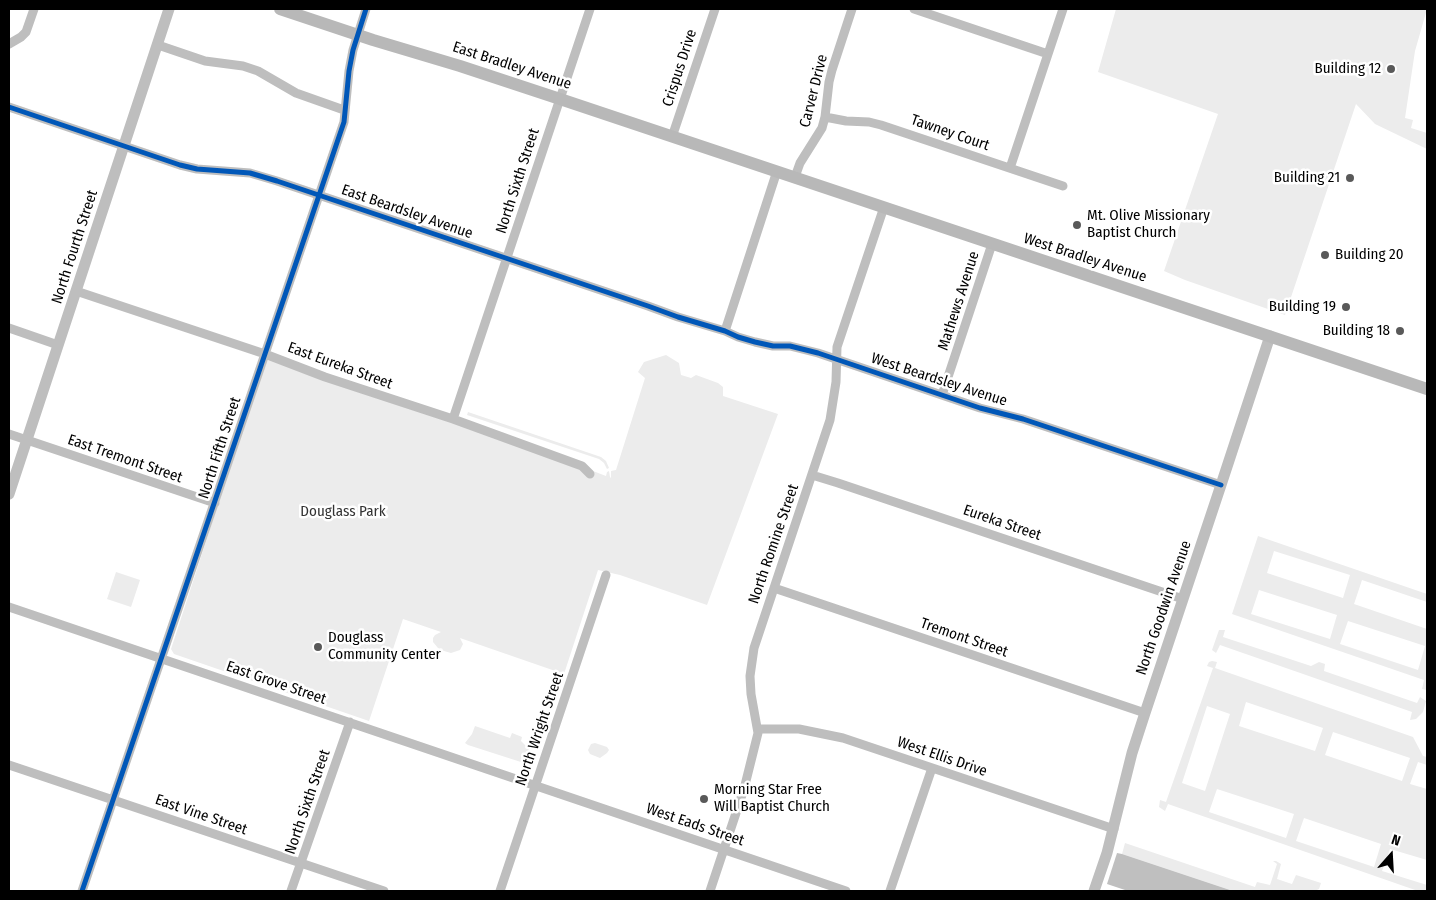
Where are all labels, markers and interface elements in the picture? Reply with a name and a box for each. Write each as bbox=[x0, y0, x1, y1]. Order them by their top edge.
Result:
street label: Crispus Drive bbox=[659, 27, 701, 109]
street label: East Bradley Avenue bbox=[450, 38, 574, 94]
street label: Carver Drive bbox=[796, 53, 832, 129]
place label: Building 12 bbox=[1315, 60, 1381, 78]
marker: Building 12 bbox=[1385, 63, 1397, 75]
street label: Tawney Court bbox=[908, 111, 992, 155]
street label: North Sixth Street bbox=[493, 126, 543, 236]
place label: Building 21 bbox=[1274, 169, 1340, 187]
marker: Building 21 bbox=[1344, 172, 1356, 184]
street label: East Beardsley Avenue bbox=[339, 181, 475, 243]
street label: North Fourth Street bbox=[48, 188, 102, 306]
place label: Mt. Olive Missionary Baptist Church bbox=[1087, 207, 1210, 242]
marker: Mt. Olive Missionary Baptist Church bbox=[1071, 219, 1083, 231]
street label: West Bradley Avenue bbox=[1021, 230, 1149, 286]
place label: Building 20 bbox=[1335, 246, 1403, 264]
street label: Mathews Avenue bbox=[935, 249, 983, 353]
marker: Building 20 bbox=[1319, 249, 1331, 261]
place label: Building 19 bbox=[1269, 298, 1336, 316]
marker: Building 19 bbox=[1340, 301, 1352, 313]
place label: Building 18 bbox=[1323, 322, 1390, 340]
marker: Building 18 bbox=[1394, 325, 1406, 337]
street label: East Eureka Street bbox=[285, 339, 395, 393]
street label: West Beardsley Avenue bbox=[869, 350, 1009, 410]
street label: North Fifth Street bbox=[195, 395, 245, 501]
street label: East Tremont Street bbox=[65, 431, 185, 487]
street label: North Romine Street bbox=[745, 482, 803, 606]
street label: Eureka Street bbox=[961, 501, 1043, 545]
park label: Douglass Park bbox=[300, 503, 386, 521]
street label: North Goodwin Avenue bbox=[1133, 538, 1195, 678]
street label: Tremont Street bbox=[918, 615, 1010, 661]
place label: Douglass Community Center bbox=[328, 629, 441, 664]
marker: Douglass Community Center bbox=[312, 641, 324, 653]
street label: East Grove Street bbox=[224, 657, 328, 709]
street label: North Wright Street bbox=[512, 670, 568, 788]
street label: West Ellis Drive bbox=[895, 733, 989, 781]
street label: North Sixth Street bbox=[282, 747, 334, 857]
place label: Morning Star Free Will Baptist Church bbox=[714, 781, 830, 816]
street label: East Vine Street bbox=[153, 791, 249, 839]
marker: Morning Star Free Will Baptist Church bbox=[698, 793, 710, 805]
street label: West Eads Street bbox=[644, 800, 746, 850]
north arrow bbox=[1366, 830, 1416, 880]
text: N bbox=[1389, 831, 1403, 850]

